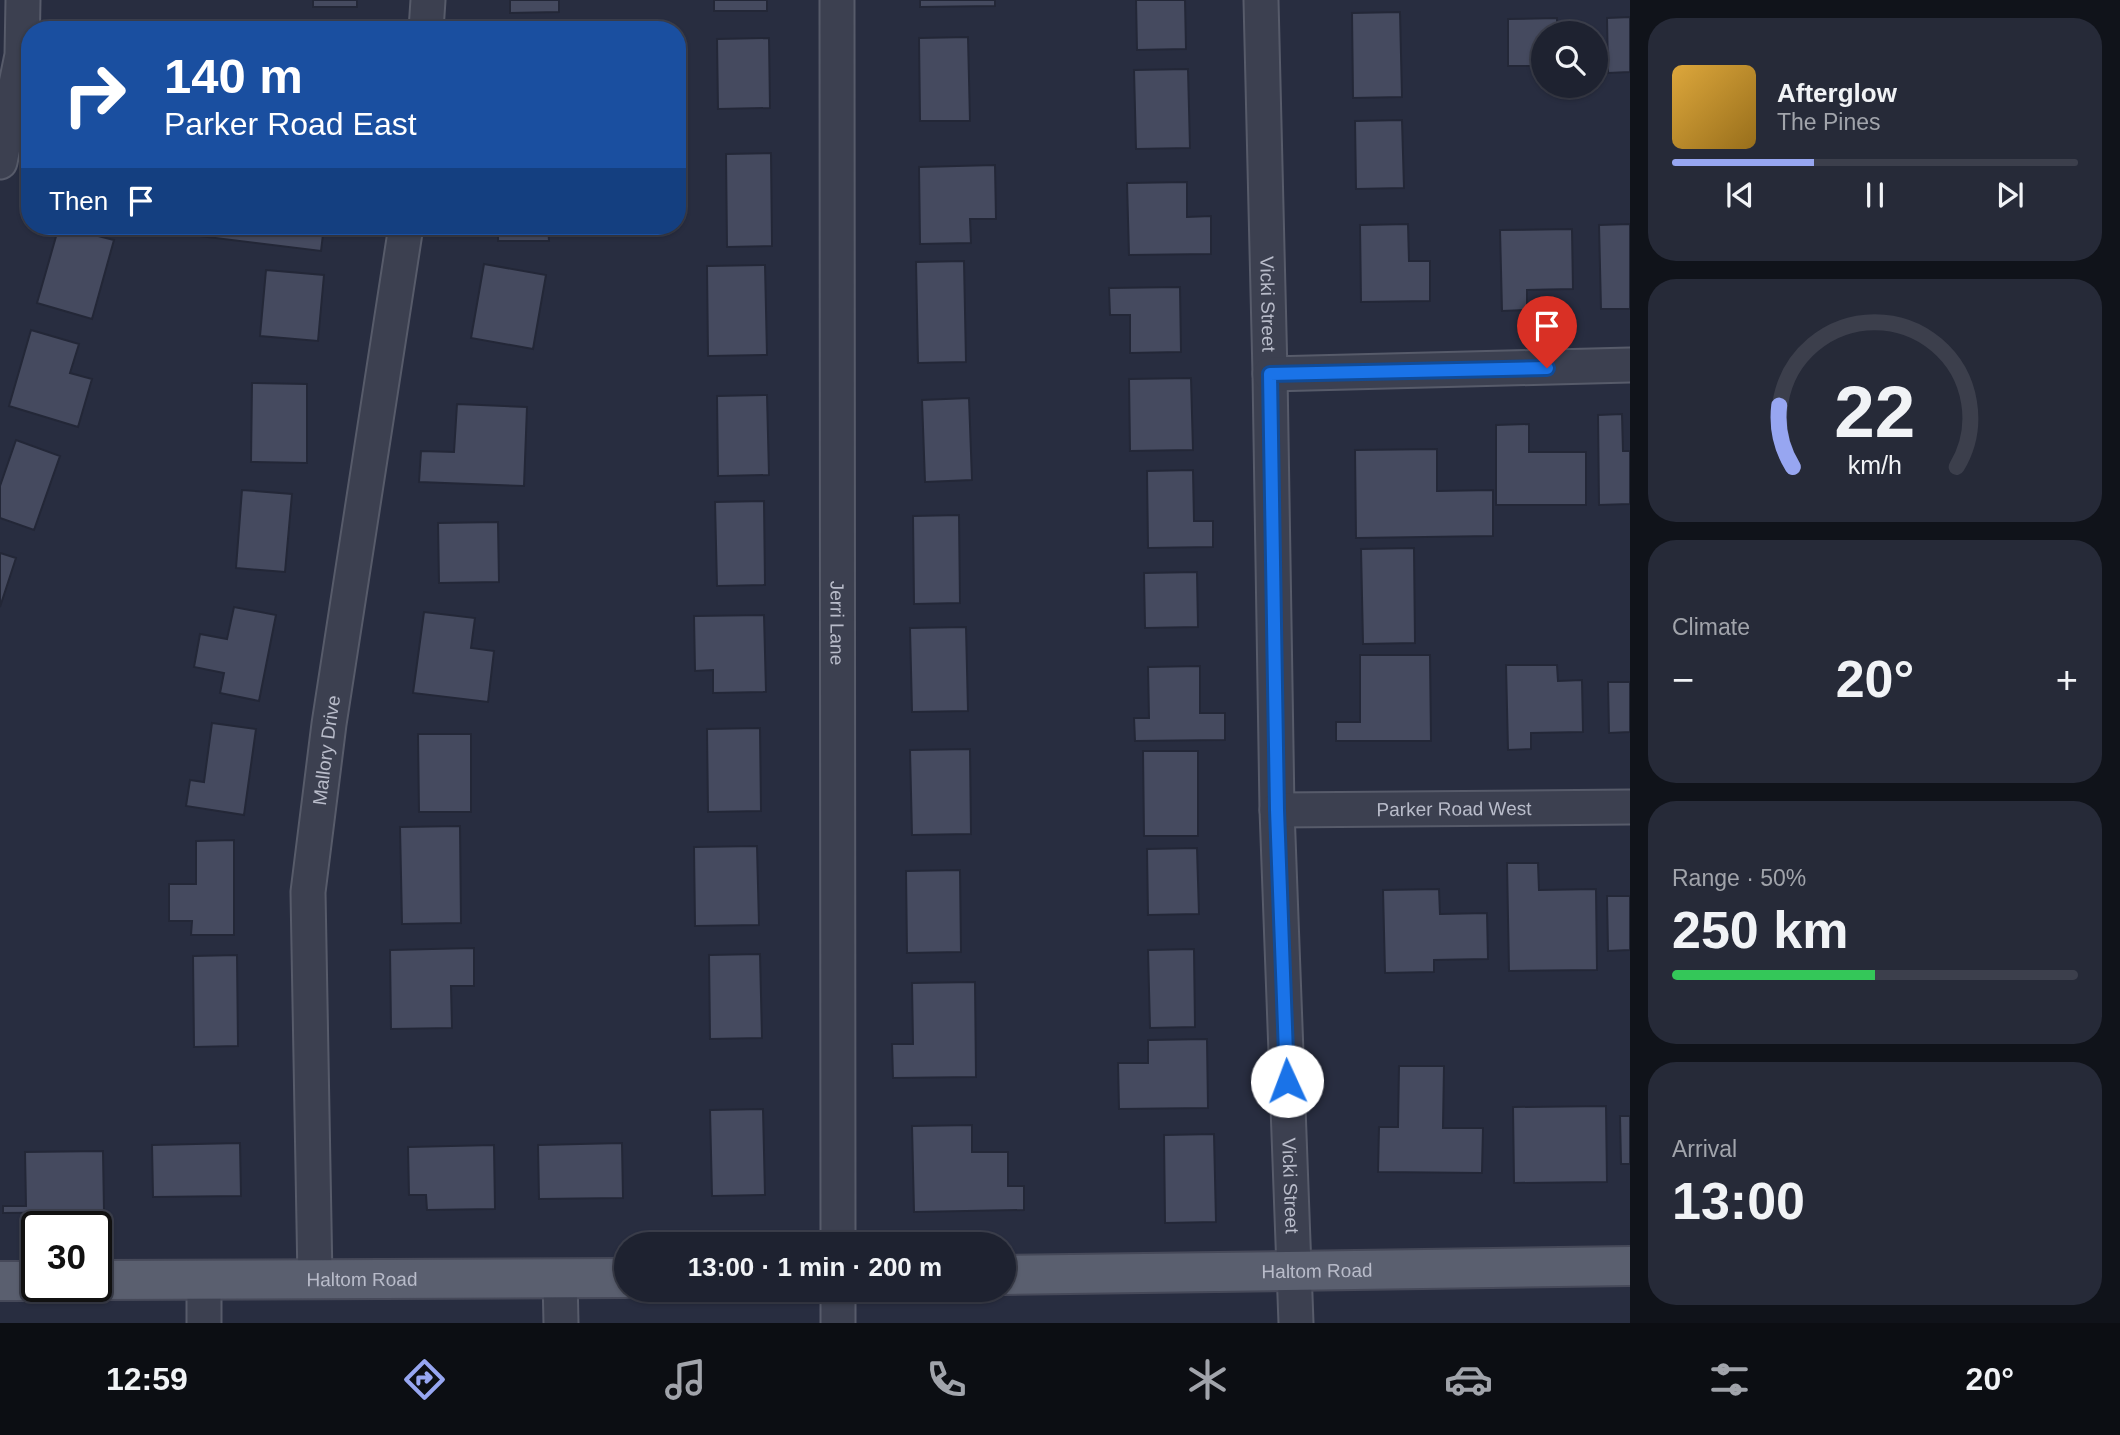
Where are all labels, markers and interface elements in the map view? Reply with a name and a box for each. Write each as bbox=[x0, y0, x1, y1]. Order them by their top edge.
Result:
map controls bbox=[1531, 21, 1608, 98]
button: search bbox=[1531, 21, 1608, 98]
icon: right bbox=[49, 49, 140, 140]
text: 140 m bbox=[164, 49, 303, 103]
text: Afterglow bbox=[1777, 78, 1897, 108]
text: Parker Road East bbox=[164, 106, 417, 142]
text: The Pines bbox=[1777, 109, 1881, 135]
icon: previous bbox=[1721, 176, 1759, 214]
icon: pause bbox=[1856, 176, 1894, 214]
icon: next bbox=[1991, 176, 2029, 214]
icon: arrive bbox=[122, 182, 160, 220]
text: Then bbox=[49, 186, 108, 216]
street label: Vicki Street bbox=[1256, 256, 1279, 353]
pin bbox=[1517, 296, 1577, 368]
icon: arrive bbox=[1528, 307, 1566, 345]
text: 22 bbox=[1835, 371, 1915, 452]
text: km/h bbox=[1848, 450, 1902, 478]
street label: Jerri Lane bbox=[826, 581, 848, 665]
text: Climate bbox=[1672, 614, 1750, 640]
text: 20° bbox=[1836, 650, 1914, 708]
text: − bbox=[1672, 659, 1694, 701]
text: + bbox=[2056, 659, 2078, 701]
street label: Mallory Drive bbox=[309, 694, 344, 807]
street label: Parker Road West bbox=[1376, 798, 1532, 820]
text: Range · 50% bbox=[1672, 865, 1806, 891]
text: 250 km bbox=[1672, 901, 1848, 959]
position arrow bbox=[1250, 1044, 1324, 1118]
text: Arrival bbox=[1672, 1136, 1737, 1162]
street label: Vicki Street bbox=[1278, 1137, 1303, 1235]
text: 13:00 bbox=[1672, 1172, 1805, 1230]
speed limit sign: 30 bbox=[21, 1211, 112, 1302]
text: 13:00 · 1 min · 200 m bbox=[688, 1252, 942, 1282]
street label: Haltom Road bbox=[1261, 1260, 1373, 1282]
street label: Haltom Road bbox=[306, 1269, 418, 1290]
icon: directions bbox=[400, 1355, 449, 1404]
icon: music bbox=[661, 1355, 710, 1404]
icon: phone bbox=[922, 1355, 971, 1404]
icon: climate bbox=[1183, 1355, 1232, 1404]
icon: car bbox=[1444, 1355, 1493, 1404]
icon: filters bbox=[1705, 1355, 1754, 1404]
text: 12:59 bbox=[106, 1361, 188, 1397]
text: 20° bbox=[1966, 1361, 2014, 1397]

